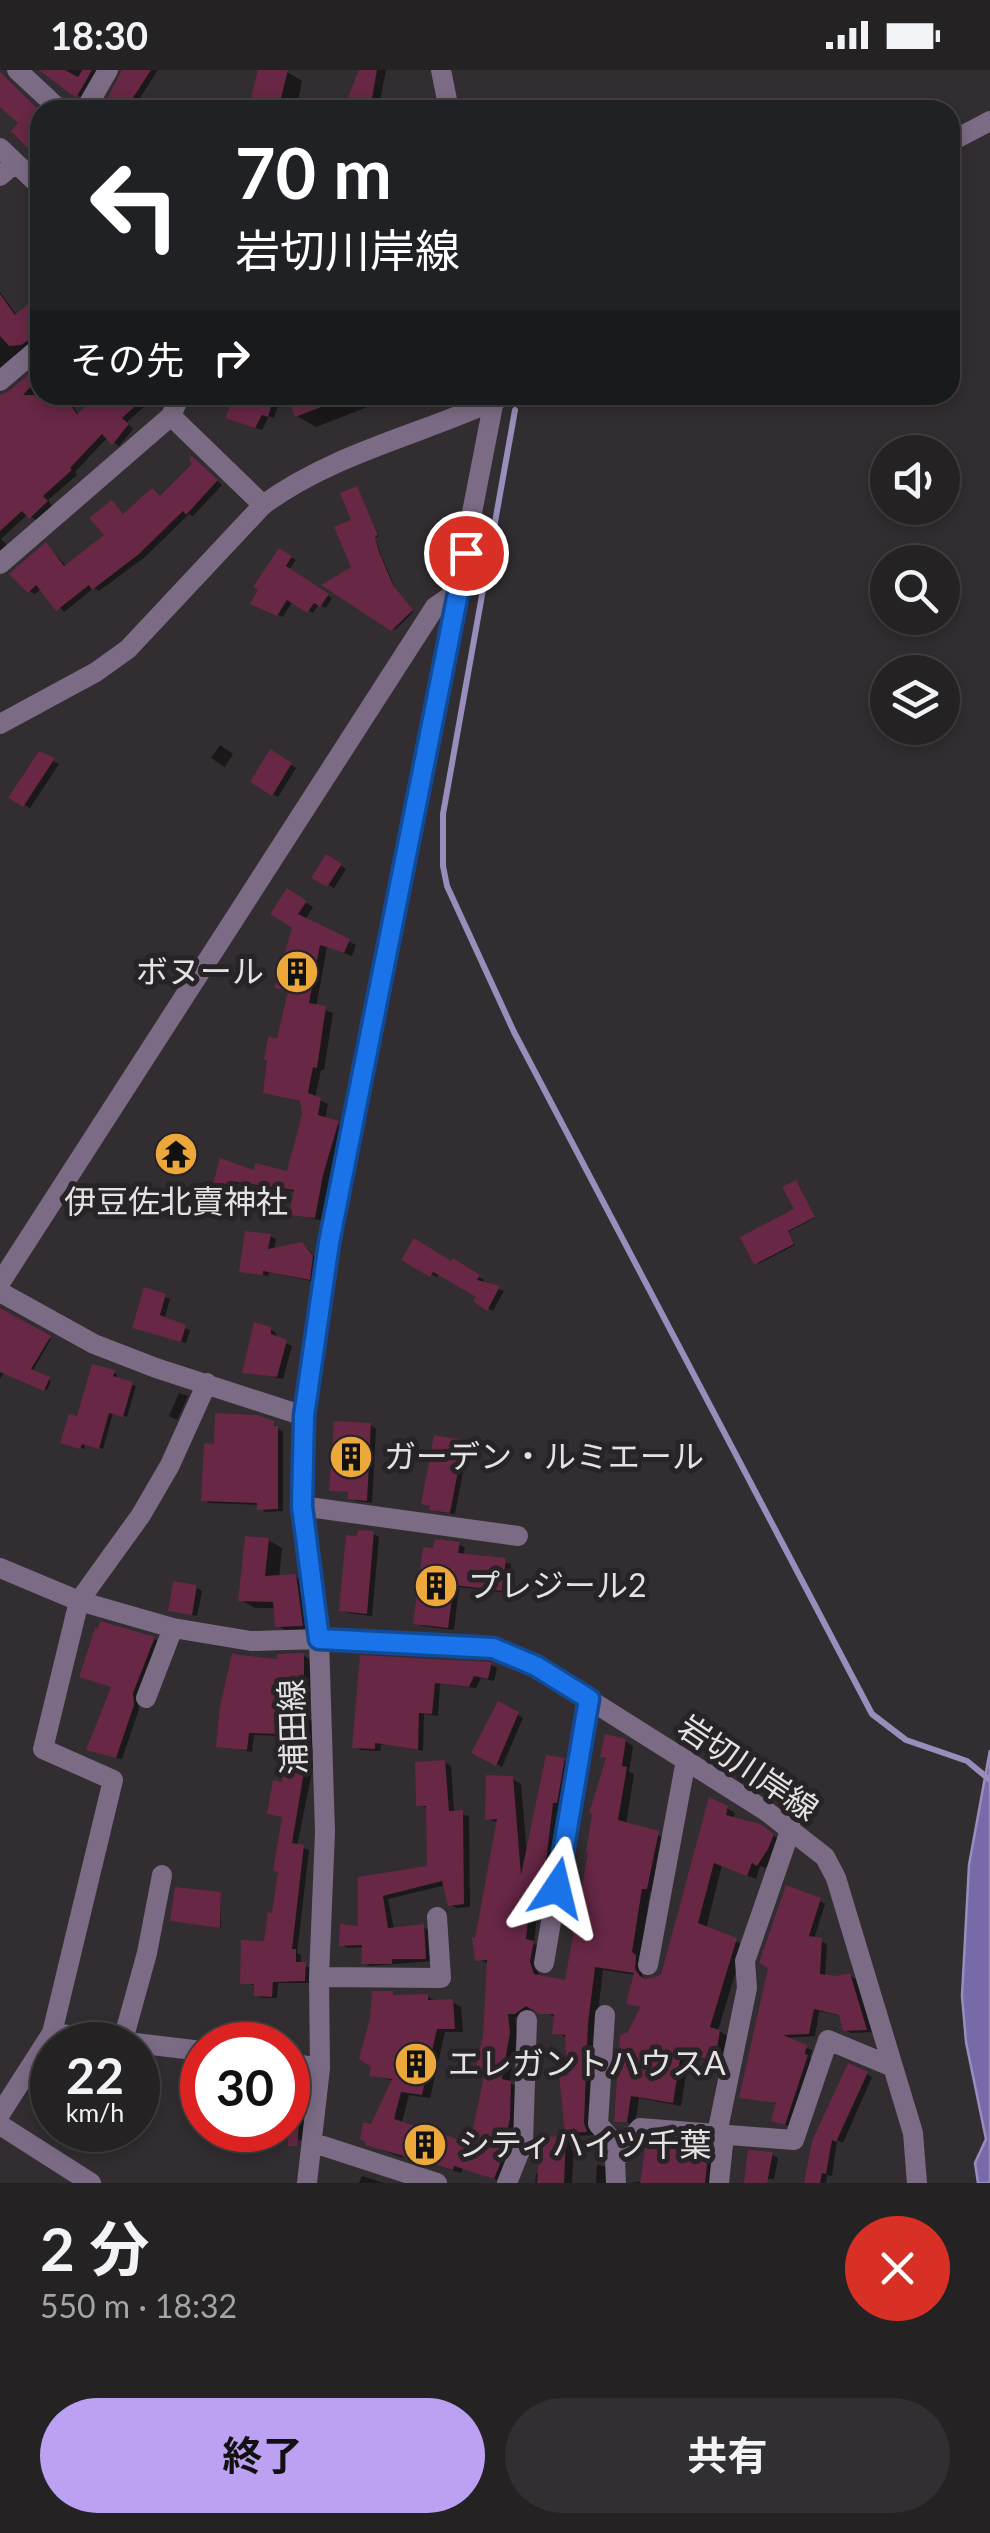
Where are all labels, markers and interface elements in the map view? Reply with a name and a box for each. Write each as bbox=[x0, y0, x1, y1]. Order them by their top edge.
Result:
text: 18:30 bbox=[50, 12, 148, 58]
text: 70 m bbox=[235, 130, 392, 214]
icon: left bbox=[70, 140, 200, 270]
text: 岩切川岸線 bbox=[235, 223, 460, 277]
icon: right bbox=[204, 330, 259, 385]
text: その先 bbox=[70, 336, 184, 382]
map controls bbox=[870, 435, 960, 745]
button: sound bbox=[870, 435, 960, 525]
pin bbox=[424, 511, 509, 596]
icon: arrive bbox=[439, 526, 494, 581]
button: search bbox=[870, 545, 960, 635]
button: layers bbox=[870, 655, 960, 745]
building icon: ボヌール bbox=[274, 949, 320, 995]
place label: ボヌール bbox=[136, 951, 264, 990]
temple icon: 伊豆佐北賣神社 bbox=[153, 1131, 199, 1177]
place label: 伊豆佐北賣神社 bbox=[64, 1181, 288, 1220]
building icon: ガーデン・ルミエール bbox=[328, 1434, 374, 1480]
place label: ガーデン・ルミエール bbox=[384, 1436, 704, 1475]
building icon: プレジール2 bbox=[413, 1563, 459, 1609]
place label: プレジール2 bbox=[468, 1565, 647, 1604]
street label: 浦田線 bbox=[270, 1678, 313, 1776]
street label: 岩切川岸線 bbox=[672, 1706, 826, 1828]
position arrow bbox=[505, 1836, 609, 1940]
speed limit sign: 30 bbox=[180, 2022, 310, 2152]
building icon: エレガントハウスA bbox=[393, 2041, 439, 2087]
place label: エレガントハウスA bbox=[448, 2043, 726, 2082]
text: 22 bbox=[66, 2045, 124, 2105]
text: km/h bbox=[66, 2097, 124, 2127]
building icon: シティハイツ千葉 bbox=[402, 2122, 448, 2168]
place label: シティハイツ千葉 bbox=[458, 2124, 711, 2163]
text: 2 分 bbox=[40, 2212, 149, 2284]
button: close bbox=[845, 2216, 950, 2321]
text: 550 m · 18:32 bbox=[40, 2286, 237, 2325]
button: 終了 bbox=[40, 2398, 485, 2513]
button: 共有 bbox=[505, 2398, 950, 2513]

